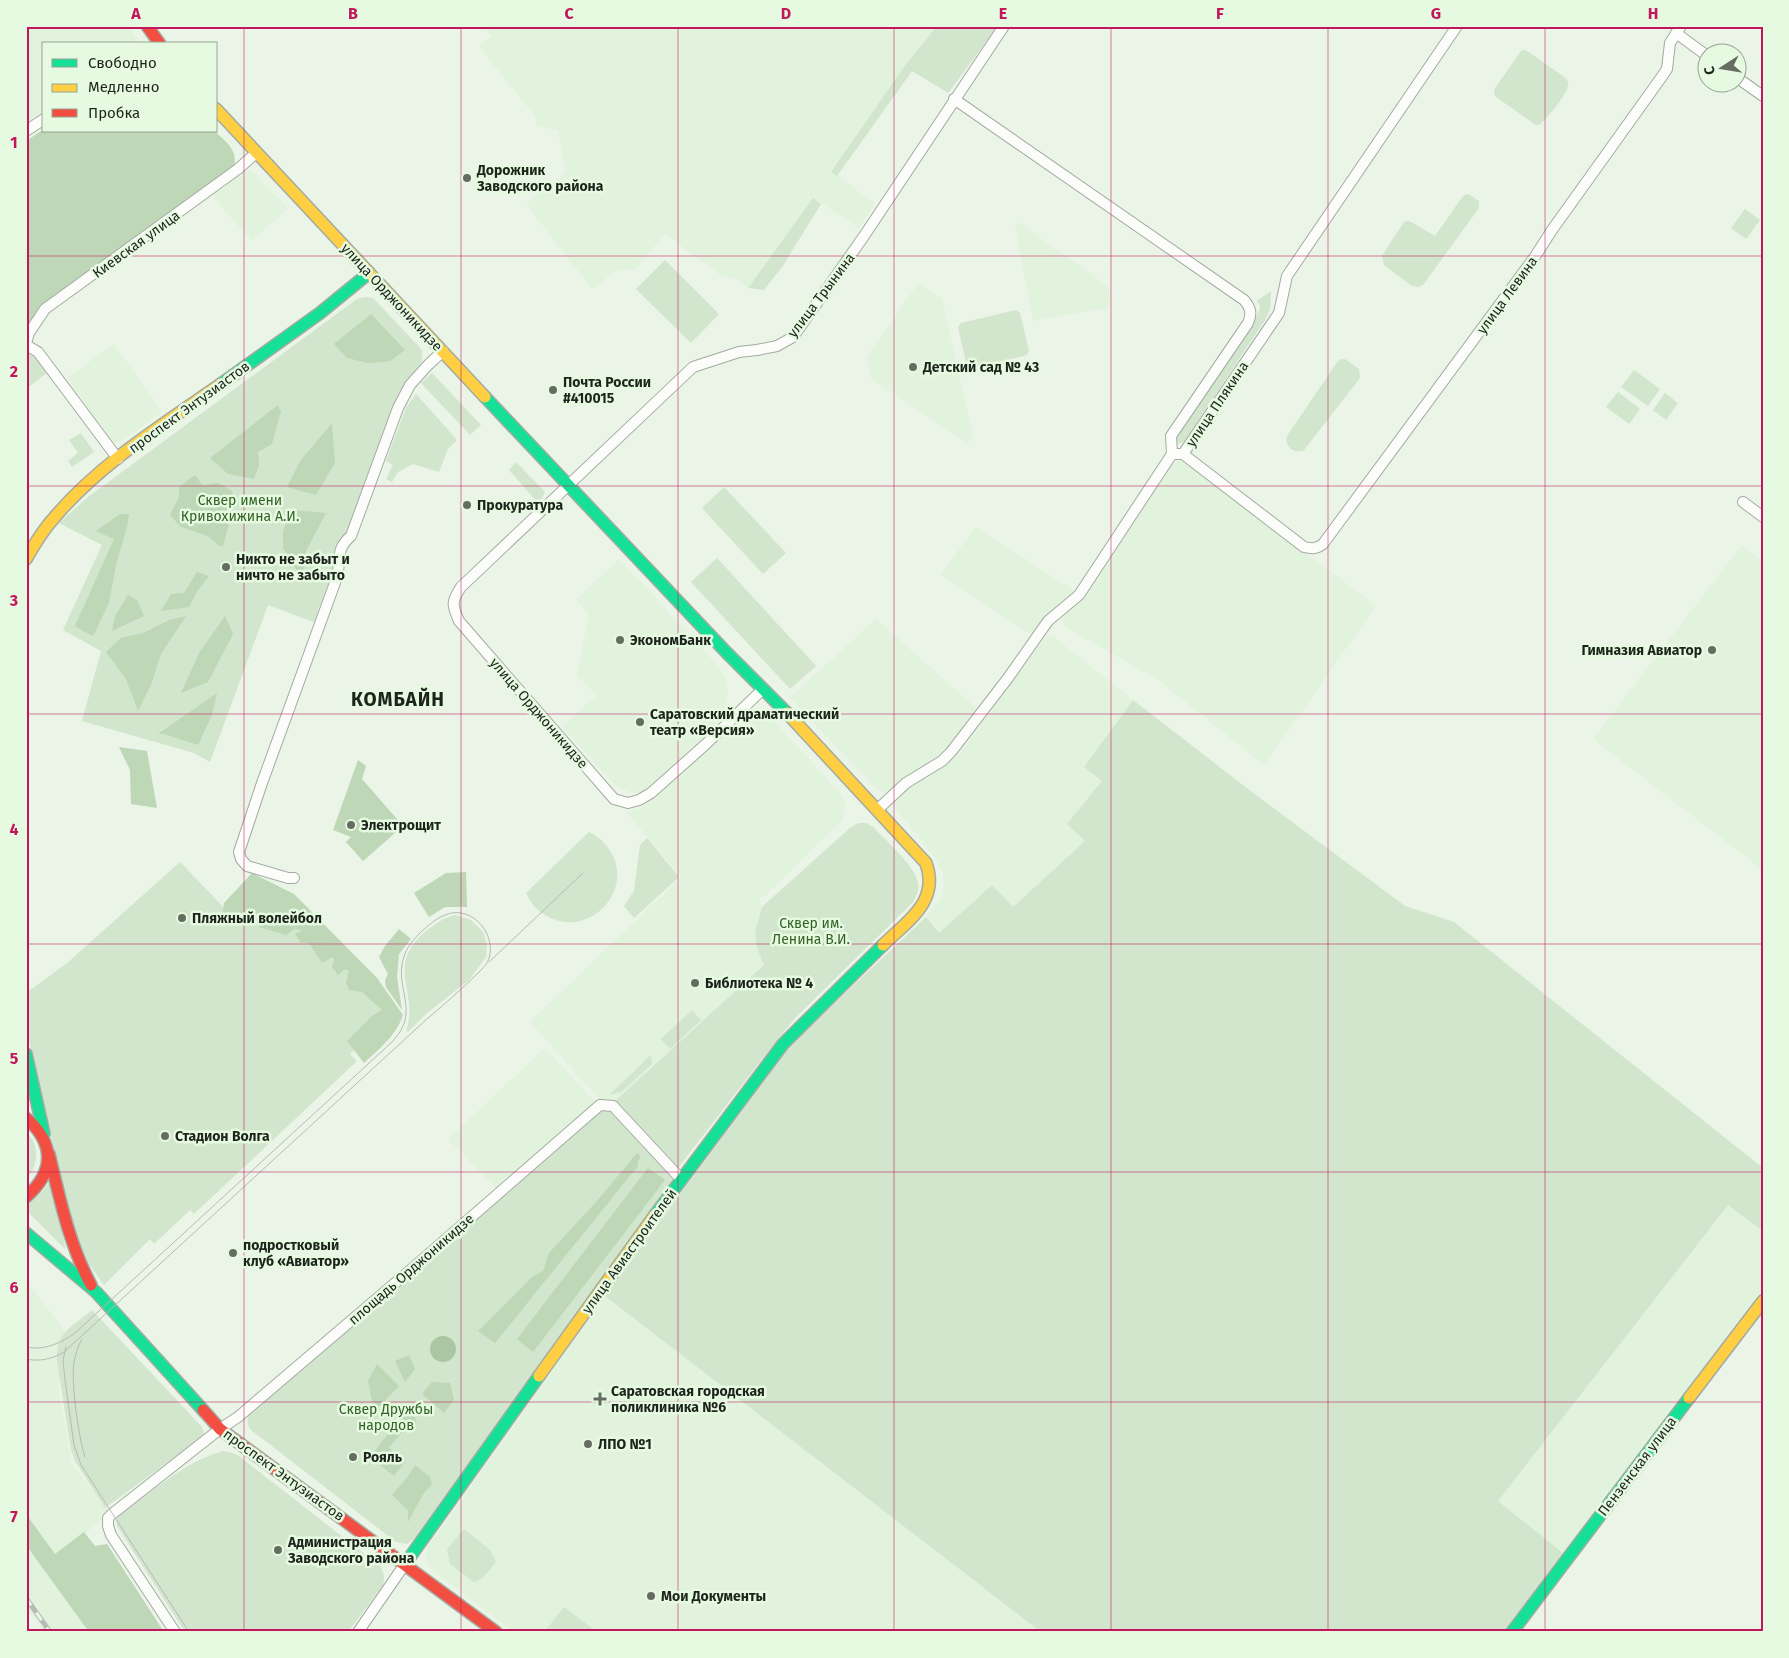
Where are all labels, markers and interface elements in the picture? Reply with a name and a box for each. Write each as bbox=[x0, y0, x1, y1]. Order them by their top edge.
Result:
text: A bbox=[130, 4, 141, 23]
text: B bbox=[348, 4, 358, 23]
text: C bbox=[564, 4, 574, 23]
text: D bbox=[781, 4, 791, 23]
text: E bbox=[999, 4, 1007, 23]
text: F bbox=[1216, 4, 1224, 23]
text: G bbox=[1431, 4, 1441, 23]
text: H bbox=[1648, 4, 1658, 23]
legend bbox=[42, 42, 218, 132]
north arrow bbox=[1696, 42, 1746, 92]
text: Свободно bbox=[88, 54, 157, 72]
text: С bbox=[1701, 65, 1719, 76]
text: Медленно bbox=[88, 78, 160, 96]
text: Пробка bbox=[88, 104, 140, 122]
text: 1 bbox=[10, 133, 18, 152]
place label: Дорожник Заводского района bbox=[476, 162, 604, 195]
marker: Дорожник Заводского района bbox=[461, 172, 473, 184]
street label: Киевская улица bbox=[89, 207, 183, 282]
street label: улица Орджоникидзе bbox=[337, 240, 446, 355]
street label: улица Трынина bbox=[784, 250, 859, 341]
street label: улица Левина bbox=[1474, 253, 1541, 337]
street label: проспект Энтузиастов bbox=[126, 358, 253, 457]
street label: улица Плякина bbox=[1183, 358, 1252, 450]
place label: Детский сад № 43 bbox=[922, 359, 1039, 376]
marker: Детский сад № 43 bbox=[907, 361, 919, 373]
text: 2 bbox=[10, 362, 18, 381]
place label: Почта России #410015 bbox=[563, 374, 651, 407]
marker: Почта России #410015 bbox=[547, 384, 559, 396]
park label: Сквер имени Кривохижина А.И. bbox=[181, 492, 299, 525]
place label: Прокуратура bbox=[477, 497, 563, 514]
marker: Прокуратура bbox=[461, 499, 473, 511]
place label: Никто не забыт и ничто не забыто bbox=[236, 551, 350, 584]
marker: Никто не забыт и ничто не забыто bbox=[220, 561, 232, 573]
text: 3 bbox=[9, 591, 18, 610]
place label: ЭкономБанк bbox=[630, 632, 711, 649]
marker: ЭкономБанк bbox=[614, 634, 626, 646]
place label: Гимназия Авиатор bbox=[1582, 642, 1702, 659]
marker: Гимназия Авиатор bbox=[1706, 644, 1718, 656]
street label: улица Орджоникидзе bbox=[486, 654, 591, 772]
district label: КОМБАЙН bbox=[351, 687, 445, 711]
place label: Саратовский драматический театр «Версия» bbox=[650, 706, 839, 739]
marker: Саратовский драматический театр «Версия» bbox=[634, 716, 646, 728]
place label: Электрощит bbox=[361, 817, 441, 834]
marker: Электрощит bbox=[345, 819, 357, 831]
text: 4 bbox=[9, 820, 19, 839]
place label: Пляжный волейбол bbox=[192, 910, 322, 927]
marker: Пляжный волейбол bbox=[176, 912, 188, 924]
park label: Сквер им. Ленина В.И. bbox=[772, 915, 850, 948]
place label: Библиотека № 4 bbox=[705, 975, 813, 992]
marker: Библиотека № 4 bbox=[689, 977, 701, 989]
text: 5 bbox=[10, 1049, 19, 1068]
place label: Стадион Волга bbox=[175, 1128, 270, 1145]
marker: Стадион Волга bbox=[159, 1130, 171, 1142]
street label: улица Авиастроителей bbox=[578, 1186, 680, 1317]
street label: площадь Орджоникидзе bbox=[345, 1210, 477, 1328]
place label: подростковый клуб «Авиатор» bbox=[243, 1237, 349, 1270]
marker: подростковый клуб «Авиатор» bbox=[227, 1247, 239, 1259]
text: 6 bbox=[9, 1278, 19, 1297]
place label: Саратовская городская поликлиника №6 bbox=[611, 1383, 765, 1416]
marker: Саратовская городская поликлиника №6 bbox=[593, 1392, 607, 1406]
park label: Сквер Дружбы народов bbox=[339, 1401, 433, 1434]
street label: Пензенская улица bbox=[1594, 1413, 1680, 1519]
street label: проспект Энтузиастов bbox=[220, 1426, 348, 1525]
place label: ЛПО №1 bbox=[598, 1436, 652, 1453]
marker: ЛПО №1 bbox=[582, 1438, 594, 1450]
place label: Рояль bbox=[363, 1449, 403, 1466]
marker: Рояль bbox=[347, 1451, 359, 1463]
text: 7 bbox=[10, 1507, 18, 1526]
place label: Администрация Заводского района bbox=[287, 1534, 415, 1567]
marker: Администрация Заводского района bbox=[272, 1544, 284, 1556]
place label: Мои Документы bbox=[661, 1588, 766, 1605]
marker: Мои Документы bbox=[645, 1590, 657, 1602]

